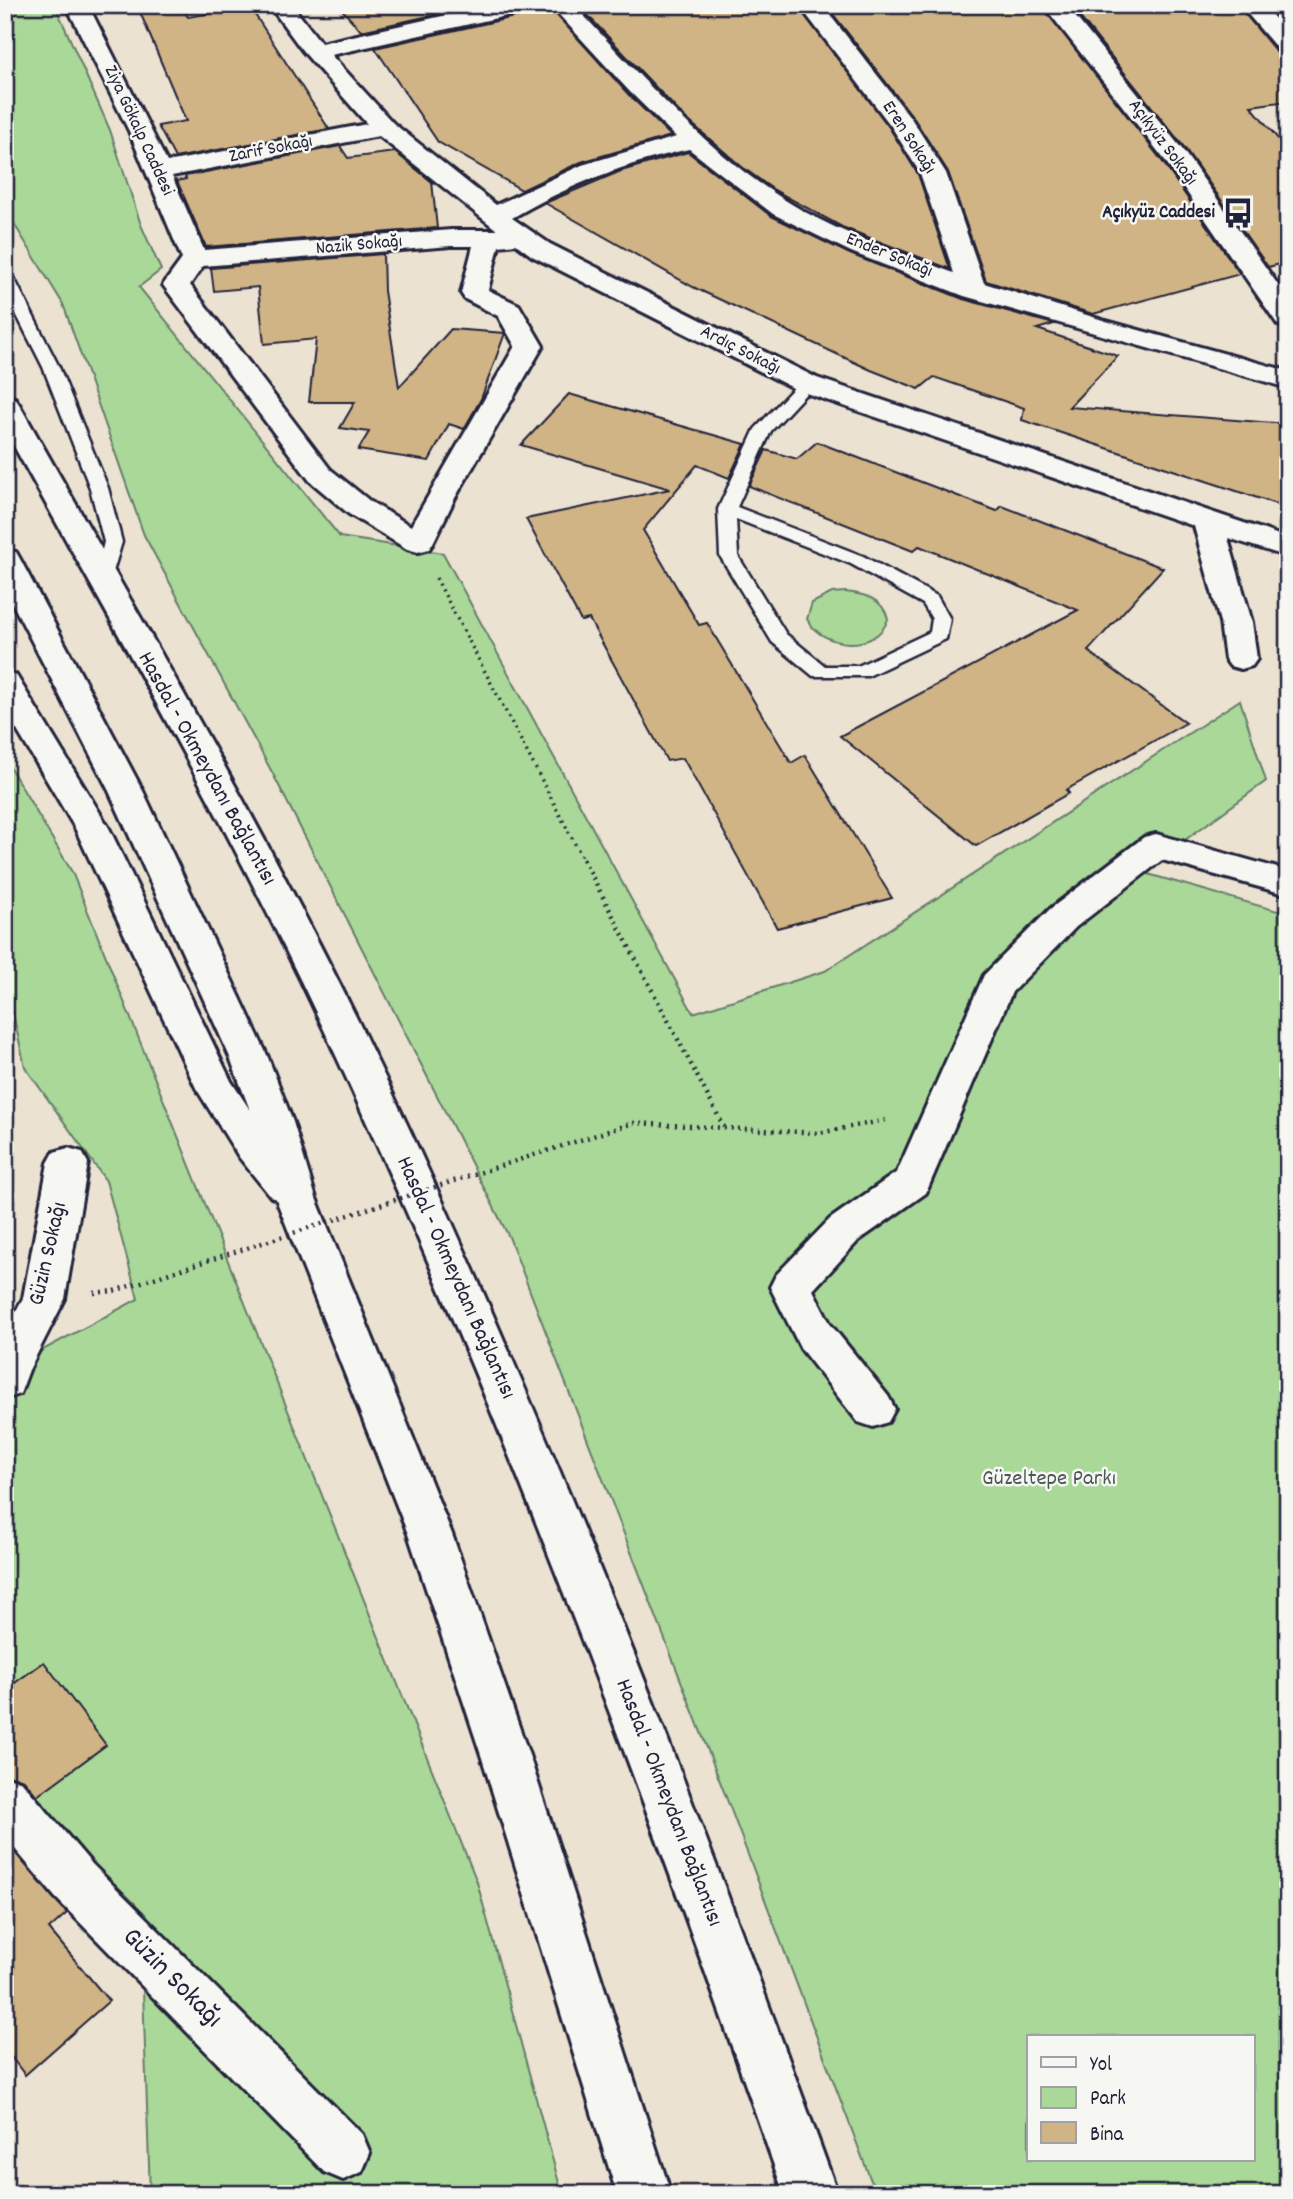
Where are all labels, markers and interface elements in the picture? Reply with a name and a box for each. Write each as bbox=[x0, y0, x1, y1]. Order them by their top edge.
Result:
street label: Ziya Gökalp Caddesi bbox=[96, 61, 180, 201]
street label: Açıkyüz Sokağı bbox=[1120, 94, 1204, 192]
street label: Eren Sokağı bbox=[874, 96, 942, 180]
street label: Zarif Sokağı bbox=[227, 129, 315, 171]
bus stop icon: Açıkyüz Caddesi bbox=[1221, 196, 1255, 230]
place label: Açıkyüz Caddesi bbox=[1102, 200, 1216, 227]
street label: Ender Sokağı bbox=[842, 226, 936, 286]
street label: Nazik Sokağı bbox=[315, 229, 403, 263]
street label: Ardıç Sokağı bbox=[695, 319, 785, 383]
street label: Hasdal - Okmeydanı Bağlantısı bbox=[128, 646, 284, 892]
street label: Hasdal - Okmeydanı Bağlantısı bbox=[387, 1151, 523, 1405]
street label: Güzin Sokağı bbox=[21, 1199, 77, 1309]
park label: Güzeltepe Parkı bbox=[982, 1463, 1116, 1496]
street label: Hasdal - Okmeydanı Bağlantısı bbox=[606, 1675, 730, 1931]
street label: Güzin Sokağı bbox=[112, 1920, 230, 2038]
legend bbox=[1027, 2035, 1254, 2160]
text: Yol bbox=[1090, 2051, 1112, 2081]
text: Park bbox=[1090, 2085, 1126, 2115]
text: Bina bbox=[1090, 2121, 1124, 2151]

